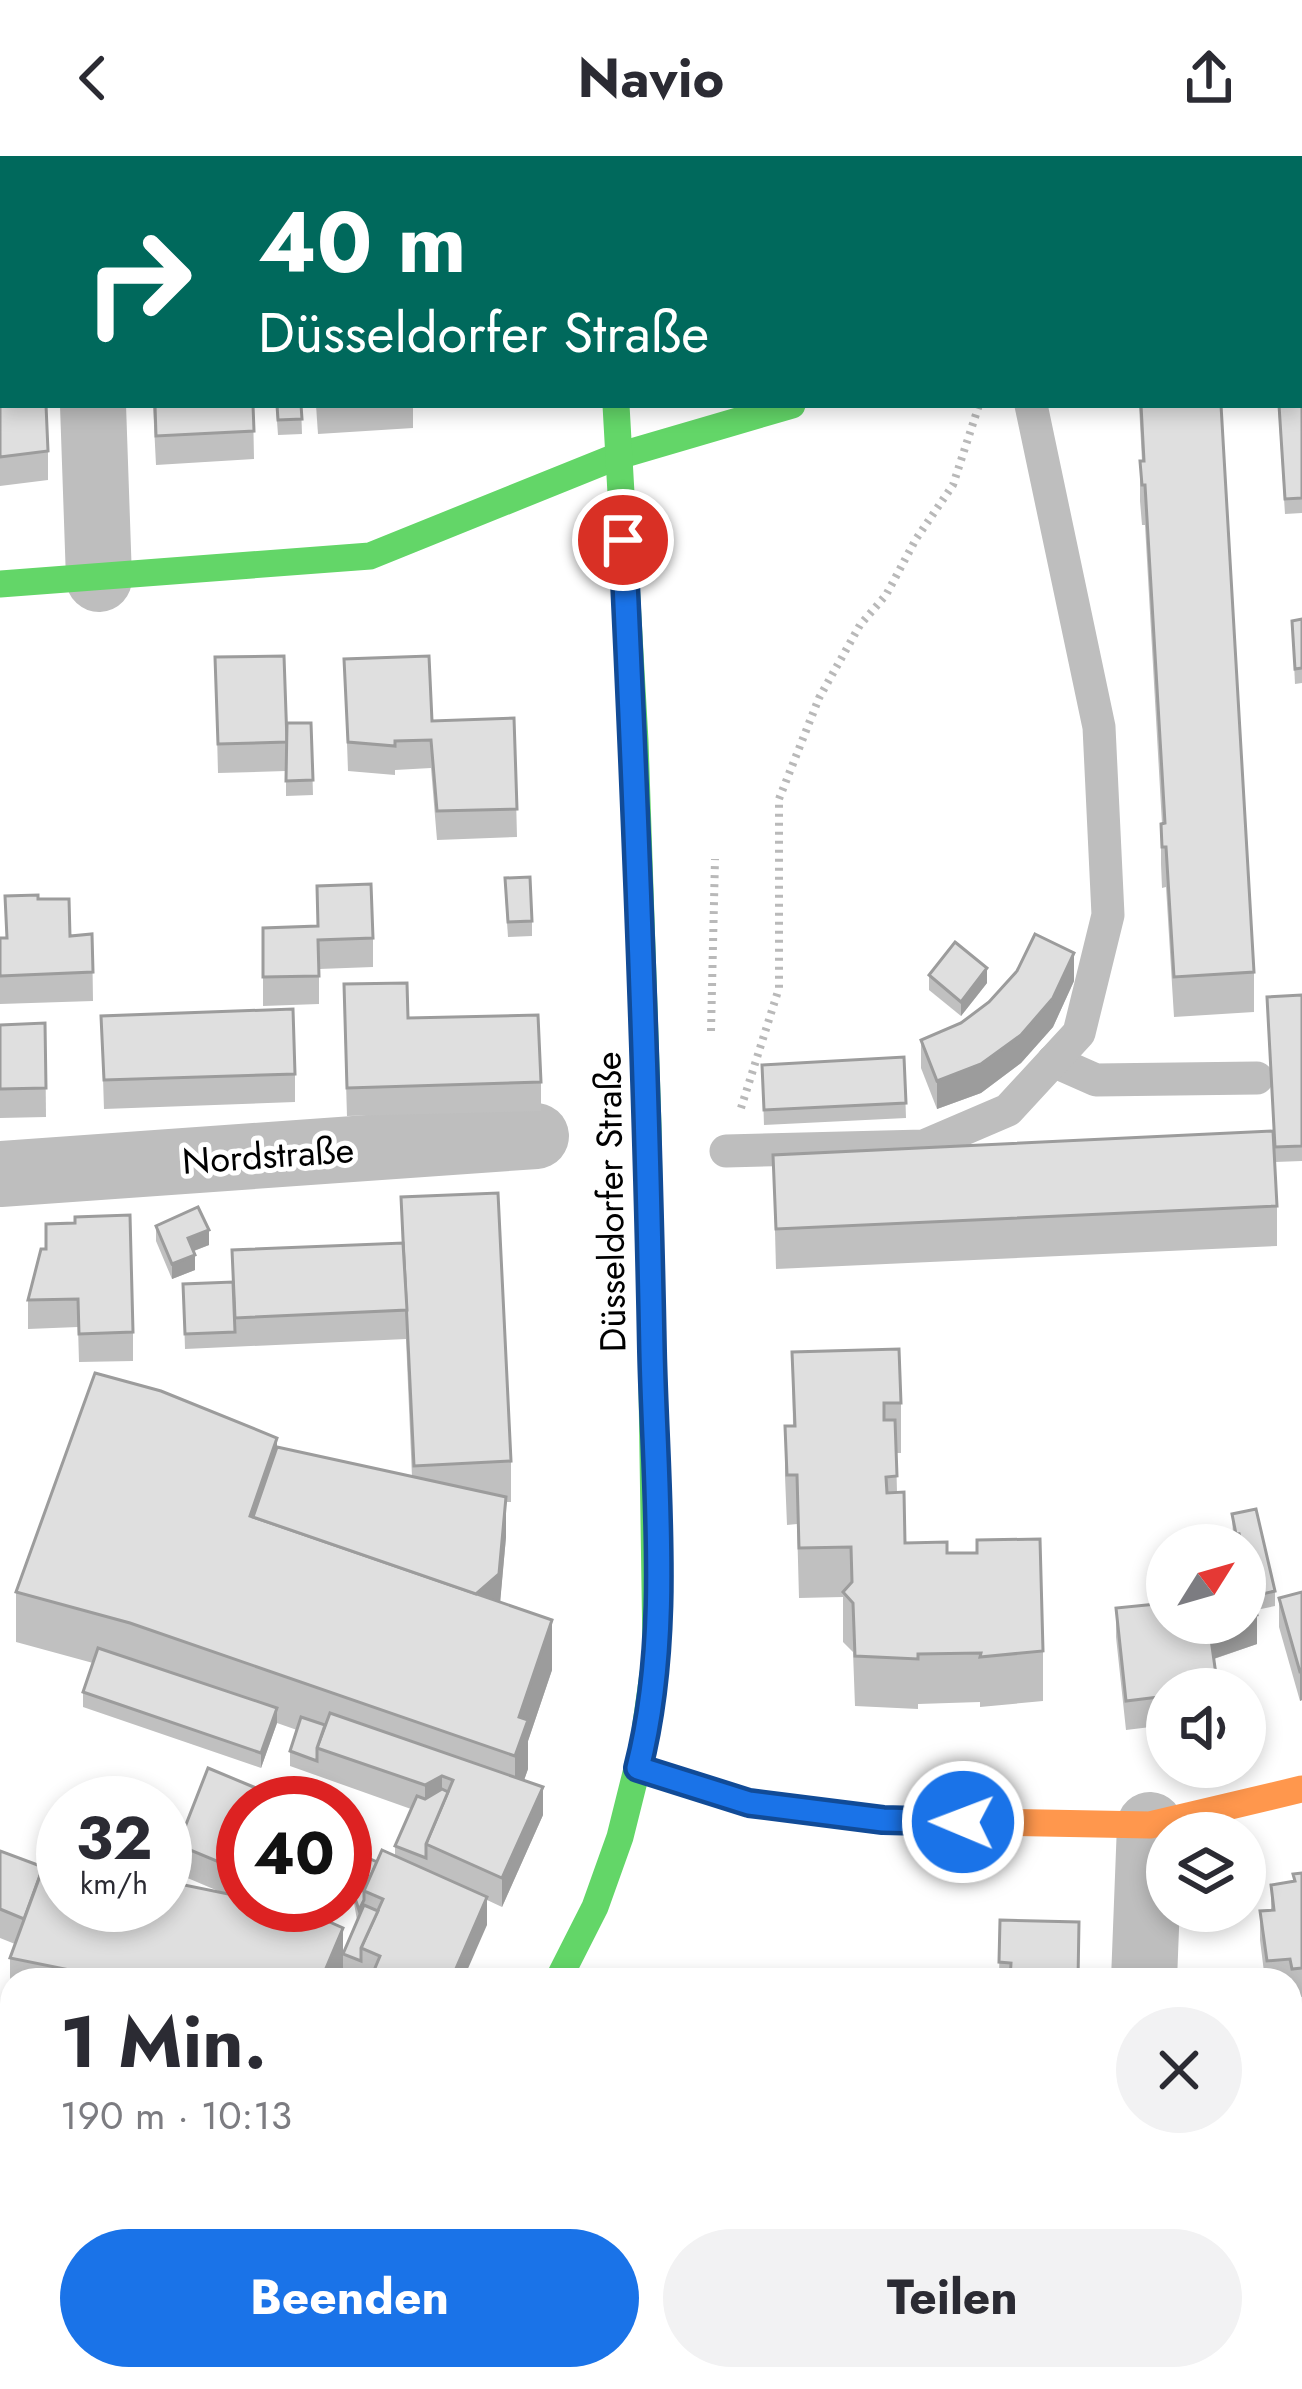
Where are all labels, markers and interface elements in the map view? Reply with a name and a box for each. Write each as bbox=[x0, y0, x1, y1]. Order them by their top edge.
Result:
text: Navio bbox=[578, 39, 724, 117]
icon: back bbox=[60, 45, 126, 111]
icon: share bbox=[1176, 45, 1242, 111]
text: 40 m bbox=[258, 182, 466, 304]
icon: right bbox=[60, 204, 216, 360]
text: Düsseldorfer Straße bbox=[258, 294, 709, 372]
pin bbox=[572, 489, 674, 591]
icon: arrive bbox=[590, 507, 656, 573]
street label: Düsseldorfer Straße bbox=[581, 1051, 639, 1353]
street label: Nordstraße bbox=[180, 1123, 356, 1187]
north arrow bbox=[1146, 1524, 1266, 1644]
map controls bbox=[1146, 1524, 1266, 1932]
button: sound bbox=[1146, 1668, 1266, 1788]
position arrow bbox=[900, 1759, 1026, 1885]
speed limit sign: 40 bbox=[216, 1776, 372, 1932]
text: 32 bbox=[76, 1795, 152, 1882]
button: layers bbox=[1146, 1812, 1266, 1932]
text: km/h bbox=[80, 1862, 148, 1905]
text: 1 Min. bbox=[60, 1990, 267, 2094]
button: close bbox=[1116, 2007, 1242, 2133]
text: 190 m · 10:13 bbox=[60, 2087, 292, 2144]
button: Beenden bbox=[60, 2229, 639, 2367]
button: Teilen bbox=[663, 2229, 1242, 2367]

